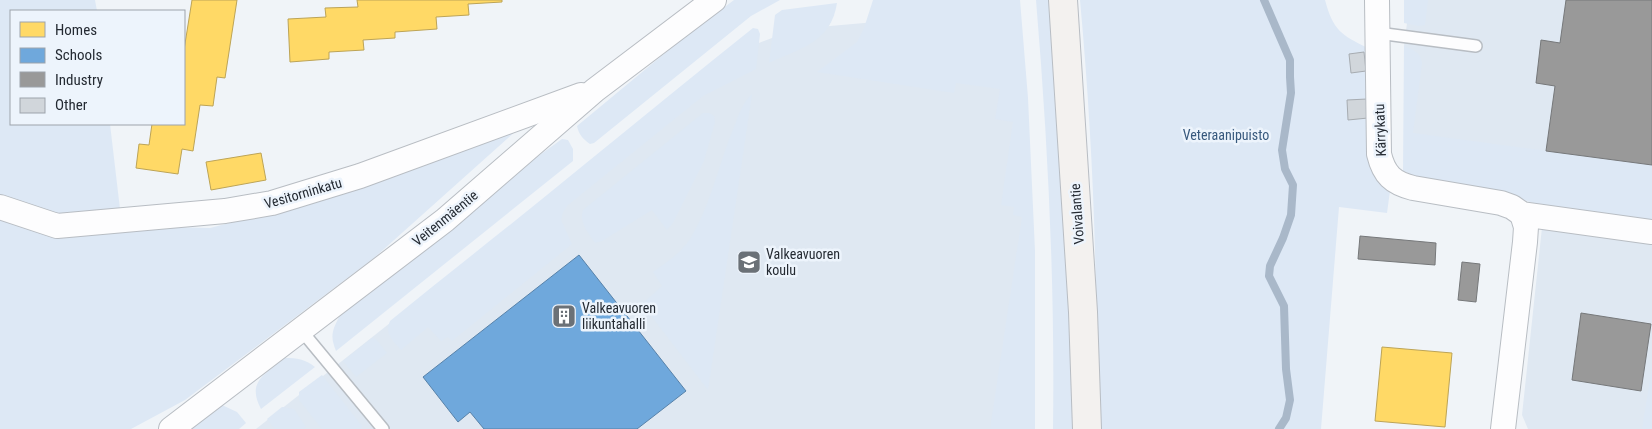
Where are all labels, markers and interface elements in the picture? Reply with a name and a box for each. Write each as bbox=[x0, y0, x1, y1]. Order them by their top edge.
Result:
legend bbox=[10, 10, 185, 125]
text: Homes bbox=[55, 21, 97, 39]
text: Schools bbox=[55, 46, 102, 64]
text: Industry bbox=[55, 71, 103, 89]
text: Other bbox=[55, 96, 88, 114]
street label: Kärrykatu bbox=[1371, 103, 1389, 157]
park label: Veteraanipuisto bbox=[1183, 127, 1269, 143]
street label: Vesitorninkatu bbox=[262, 174, 344, 212]
street label: Voivalantie bbox=[1067, 183, 1087, 245]
street label: Veitenmäentie bbox=[409, 187, 481, 249]
place label: Valkeavuoren koulu bbox=[766, 246, 840, 278]
school or university icon: Valkeavuoren koulu bbox=[736, 249, 762, 275]
place label: Valkeavuoren liikuntahalli bbox=[582, 300, 656, 332]
building icon: Valkeavuoren liikuntahalli bbox=[551, 303, 577, 329]

